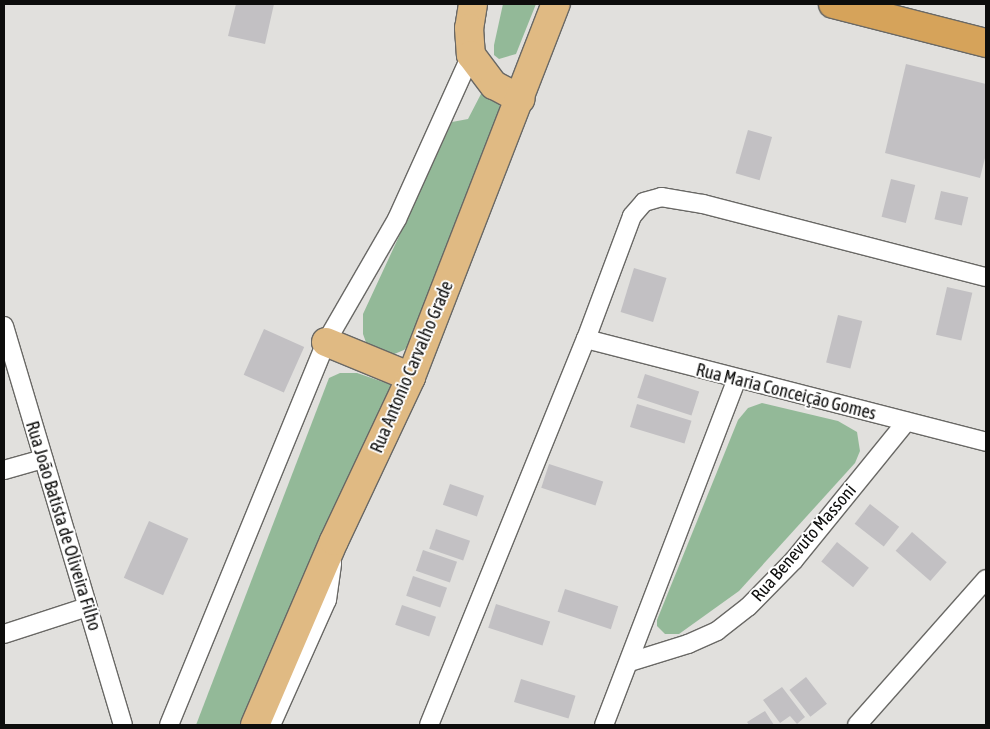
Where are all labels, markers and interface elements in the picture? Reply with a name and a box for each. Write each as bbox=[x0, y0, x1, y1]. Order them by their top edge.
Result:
street label: Rua Antonio Carvalho Grade bbox=[366, 278, 458, 456]
street label: Rua Maria Conceição Gomes bbox=[694, 359, 878, 425]
street label: Rua João Batista de Oliveira Filho bbox=[21, 419, 105, 633]
street label: Rua Benevuto Massoni bbox=[747, 480, 861, 606]

